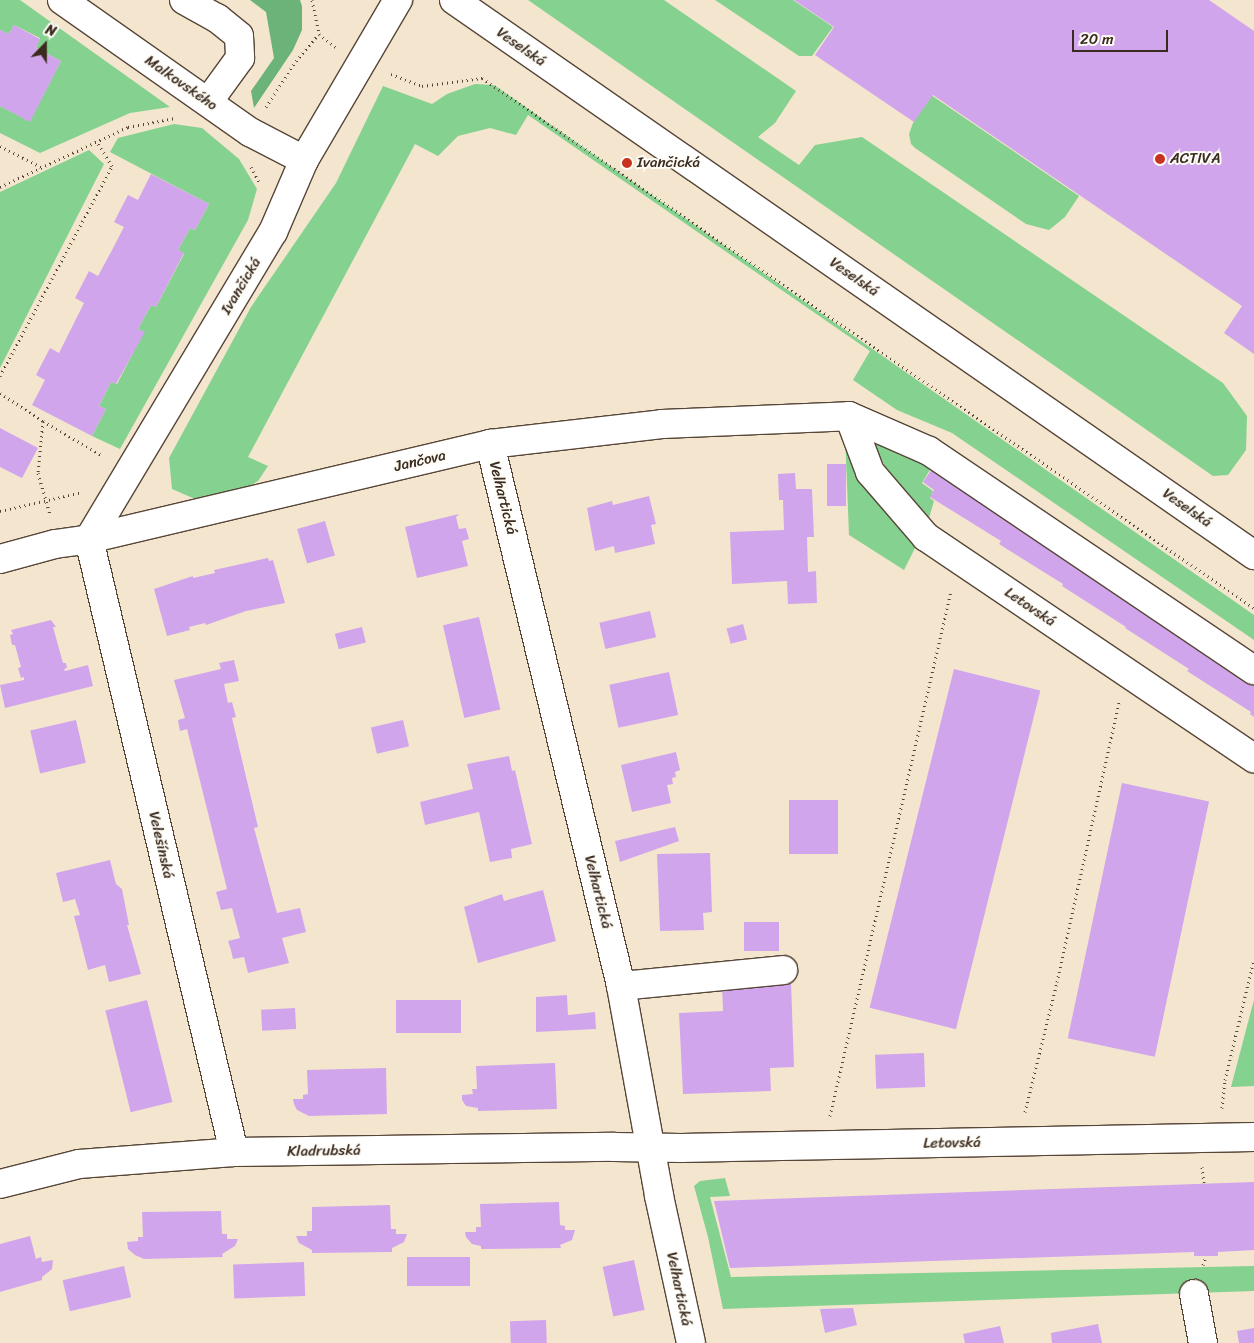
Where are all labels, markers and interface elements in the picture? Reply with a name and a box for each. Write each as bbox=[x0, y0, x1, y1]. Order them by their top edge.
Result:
text: N bbox=[42, 17, 60, 44]
north arrow bbox=[20, 20, 70, 70]
scale bar bbox=[1074, 20, 1170, 52]
street label: Veselská bbox=[493, 24, 549, 70]
text: 20 m bbox=[1080, 26, 1114, 52]
street label: Malkovského bbox=[141, 51, 221, 115]
place label: ACTIVA bbox=[1170, 150, 1220, 168]
marker: ACTIVA bbox=[1154, 153, 1166, 165]
place label: Ivančická bbox=[637, 154, 700, 172]
marker: Ivančická bbox=[621, 157, 633, 169]
street label: Ivančická bbox=[217, 254, 265, 318]
street label: Veselská bbox=[826, 254, 882, 300]
street label: Jančova bbox=[393, 446, 447, 476]
street label: Velhartická bbox=[485, 459, 521, 537]
street label: Veselská bbox=[1159, 485, 1215, 531]
street label: Letovská bbox=[1001, 583, 1059, 631]
street label: Velešínská bbox=[145, 810, 177, 880]
street label: Velhartická bbox=[580, 853, 616, 931]
street label: Letovská bbox=[923, 1134, 981, 1152]
street label: Kladrubská bbox=[287, 1141, 361, 1161]
street label: Velhartická bbox=[662, 1250, 696, 1328]

